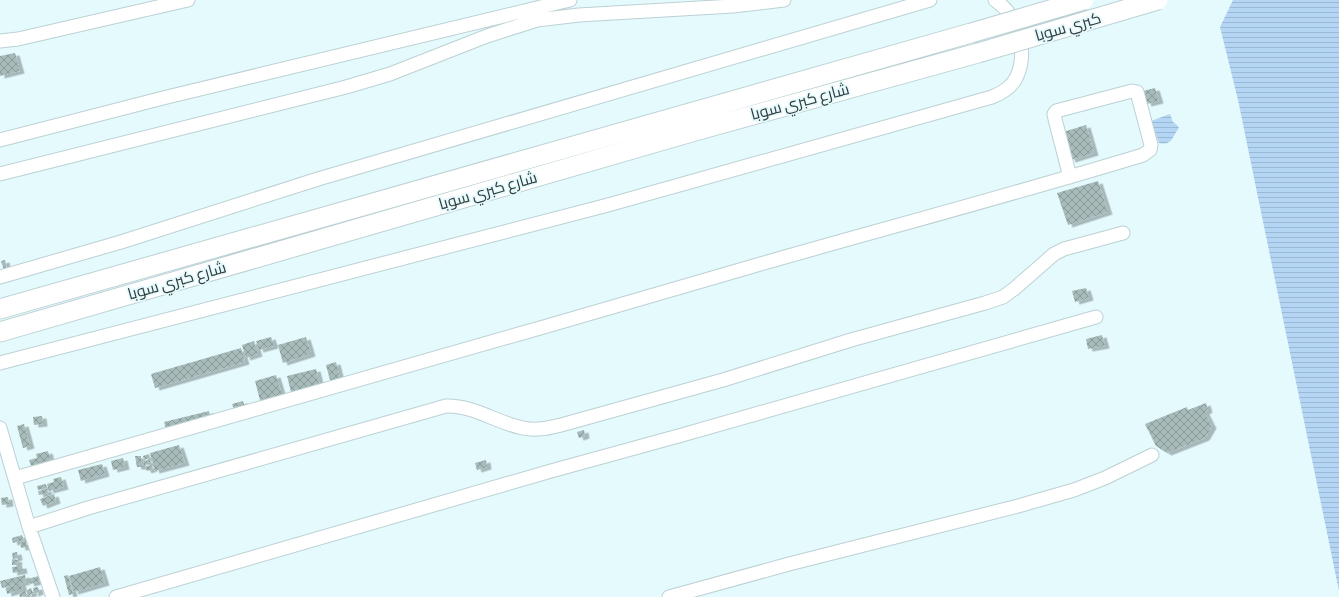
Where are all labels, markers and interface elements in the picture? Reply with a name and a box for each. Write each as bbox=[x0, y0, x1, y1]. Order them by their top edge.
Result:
street label: كبري سوبا bbox=[1033, 10, 1104, 49]
street label: شارع كبري سوبا bbox=[749, 80, 852, 128]
street label: شارع كبري سوبا bbox=[437, 168, 540, 217]
street label: شارع كبري سوبا bbox=[126, 258, 229, 307]

